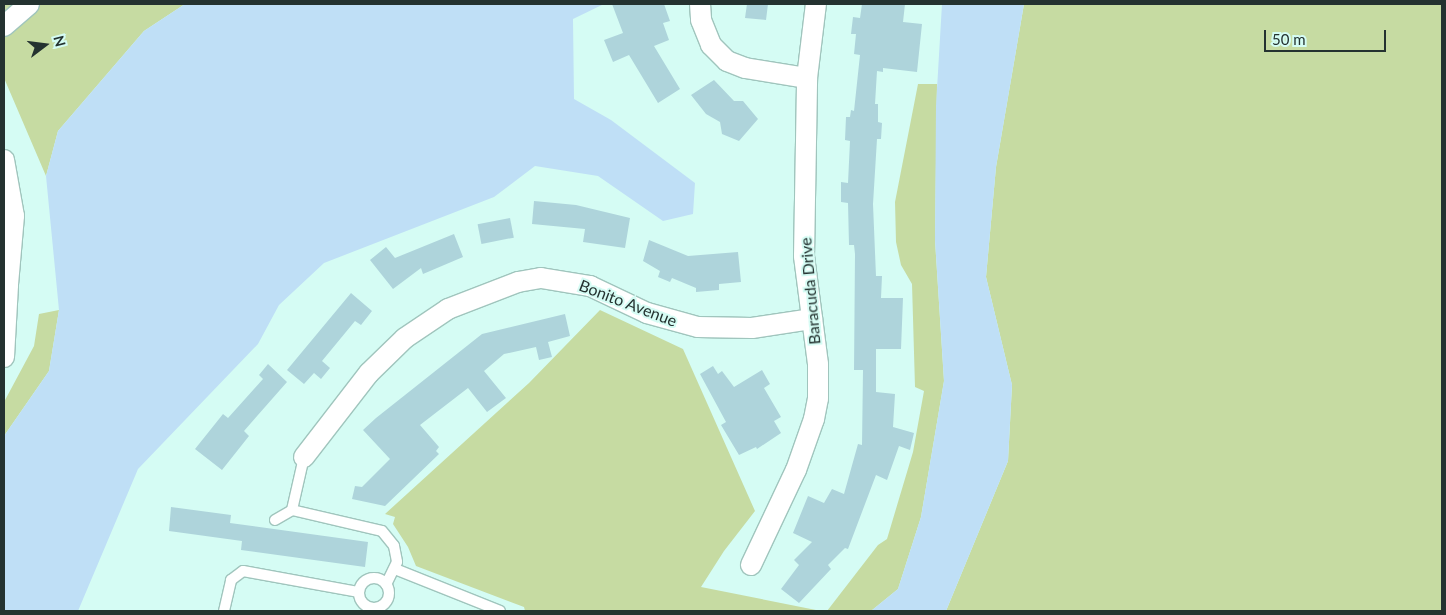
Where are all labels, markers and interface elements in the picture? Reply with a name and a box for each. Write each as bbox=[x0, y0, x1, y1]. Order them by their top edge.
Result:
north arrow bbox=[20, 20, 70, 70]
scale bar bbox=[1266, 20, 1388, 52]
text: 50 m bbox=[1272, 30, 1306, 48]
text: N bbox=[50, 34, 70, 48]
street label: Baracuda Drive bbox=[796, 237, 824, 345]
street label: Bonito Avenue bbox=[576, 275, 680, 331]

